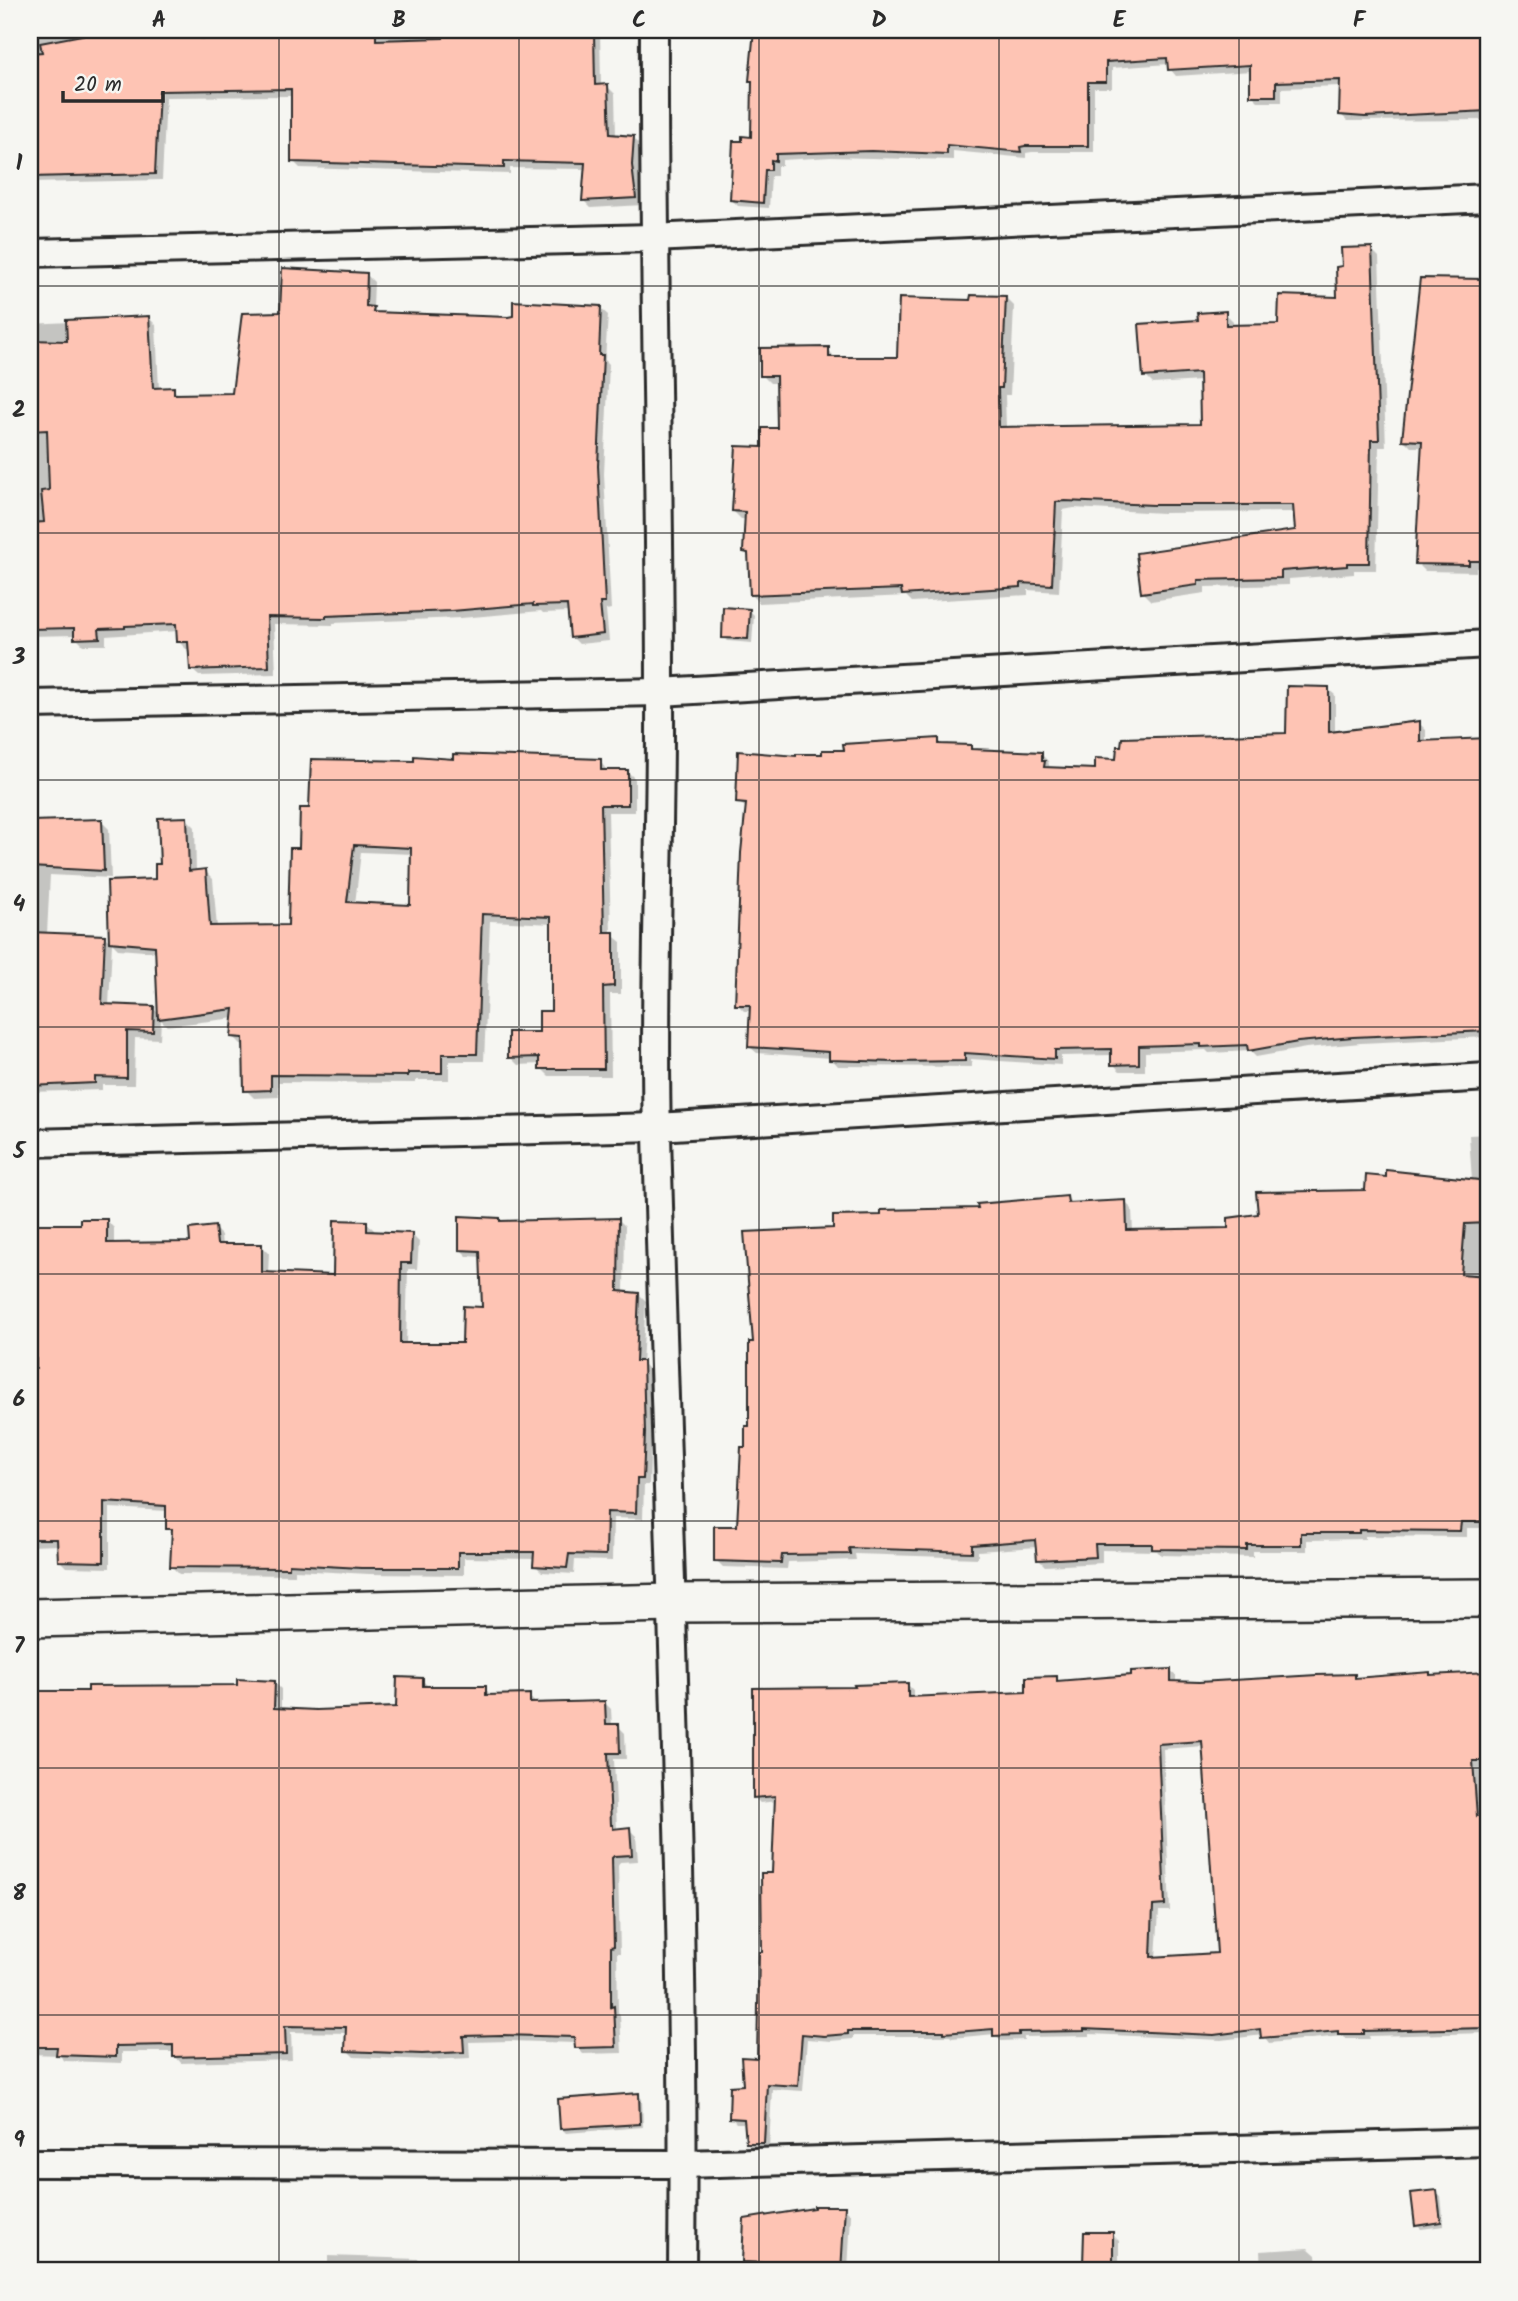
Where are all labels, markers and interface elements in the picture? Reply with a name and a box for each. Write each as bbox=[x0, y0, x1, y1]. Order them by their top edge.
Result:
text: A bbox=[152, 3, 166, 39]
text: B bbox=[392, 3, 406, 39]
text: C bbox=[632, 3, 646, 39]
text: D bbox=[871, 3, 887, 39]
text: E bbox=[1113, 3, 1127, 39]
text: F bbox=[1353, 3, 1367, 39]
scale bar bbox=[63, 60, 163, 104]
text: 20 m bbox=[74, 69, 122, 102]
text: 1 bbox=[16, 146, 23, 182]
text: 2 bbox=[12, 393, 26, 429]
text: 3 bbox=[12, 640, 26, 676]
text: 4 bbox=[13, 887, 26, 923]
text: 5 bbox=[12, 1134, 27, 1170]
text: 6 bbox=[13, 1382, 25, 1418]
text: 7 bbox=[14, 1629, 26, 1665]
text: 8 bbox=[12, 1876, 26, 1912]
text: 9 bbox=[13, 2123, 25, 2159]

